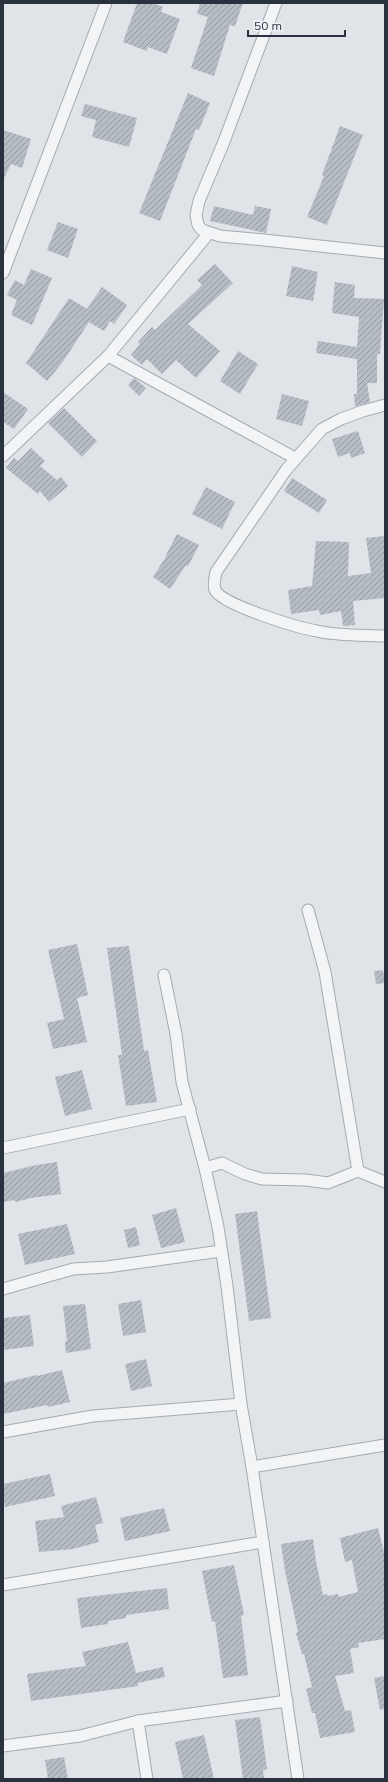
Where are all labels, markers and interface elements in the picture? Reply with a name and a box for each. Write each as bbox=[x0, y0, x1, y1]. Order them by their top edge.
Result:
scale bar bbox=[248, 12, 345, 38]
text: 50 m bbox=[254, 18, 282, 33]

